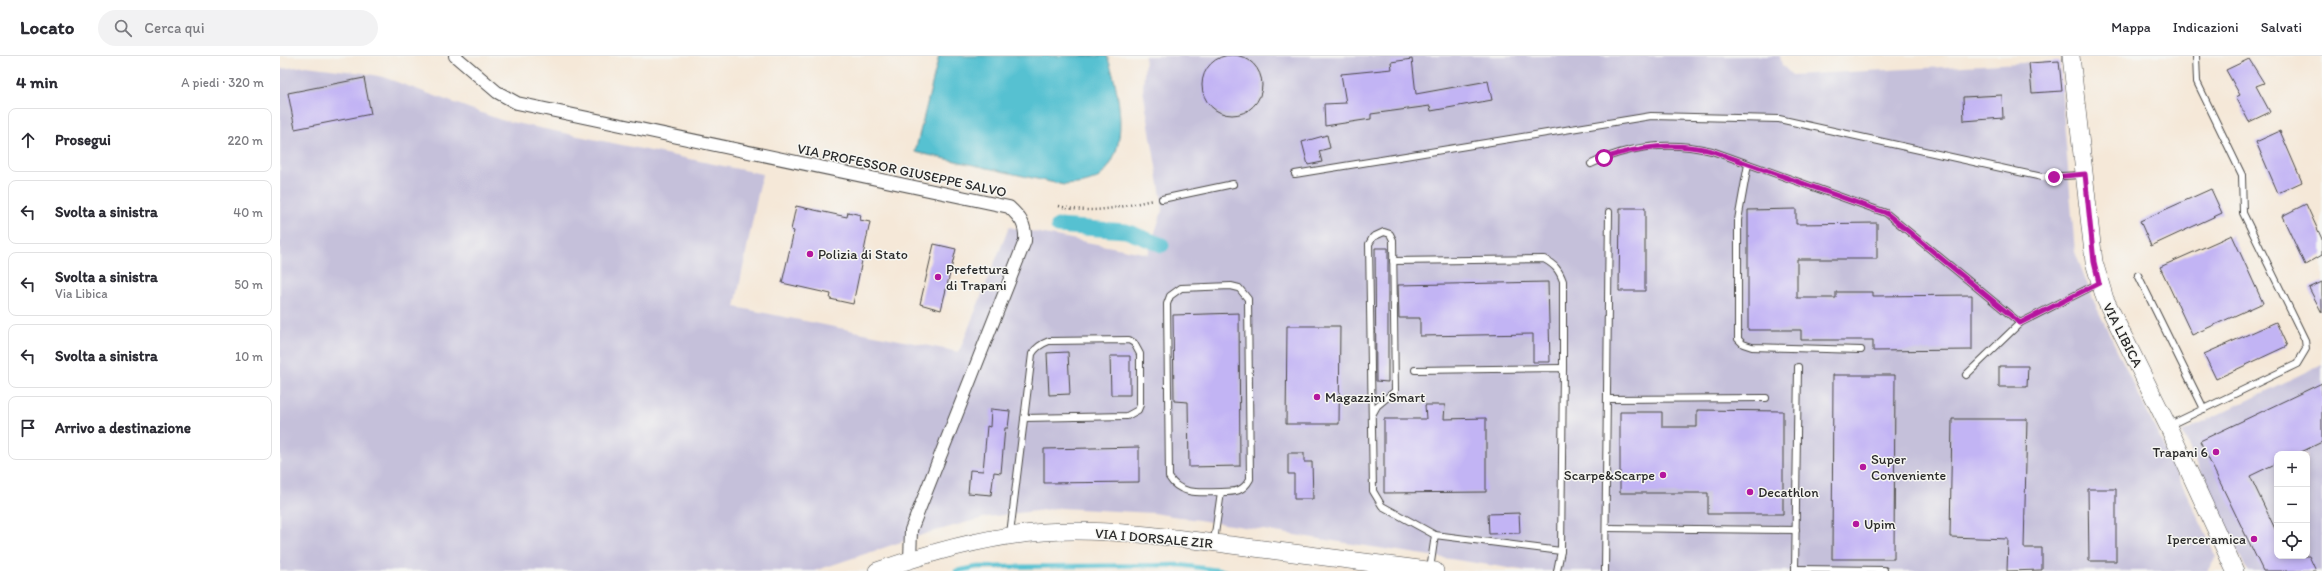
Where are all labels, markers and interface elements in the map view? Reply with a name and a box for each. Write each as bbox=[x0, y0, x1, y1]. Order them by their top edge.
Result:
search box bbox=[98, 10, 378, 46]
text: Locato bbox=[20, 16, 74, 39]
icon: search bbox=[112, 17, 134, 39]
text: Cerca qui bbox=[144, 19, 205, 37]
text: Mappa bbox=[2111, 19, 2151, 36]
text: Indicazioni bbox=[2173, 19, 2239, 36]
text: Salvati bbox=[2261, 19, 2302, 36]
text: 4 min bbox=[16, 72, 58, 92]
text: A piedi · 320 m bbox=[181, 75, 264, 90]
icon: ahead bbox=[17, 129, 39, 151]
text: Prosegui bbox=[55, 131, 111, 149]
text: 220 m bbox=[227, 133, 263, 148]
street label: VIA PROFESSOR GIUSEPPE SALVO bbox=[796, 140, 1008, 201]
route start bbox=[1595, 149, 1613, 167]
route end bbox=[2045, 168, 2063, 186]
icon: left bbox=[17, 201, 39, 223]
text: Svolta a sinistra bbox=[55, 203, 158, 221]
text: 40 m bbox=[233, 205, 263, 220]
place label: Polizia di Stato bbox=[818, 246, 908, 263]
marker: Polizia di Stato bbox=[805, 249, 815, 259]
place label: Prefettura di Trapani bbox=[946, 261, 1009, 294]
text: Svolta a sinistra bbox=[55, 268, 158, 286]
marker: Prefettura di Trapani bbox=[933, 272, 943, 282]
icon: left bbox=[17, 273, 39, 295]
text: 50 m bbox=[234, 277, 263, 292]
text: Via Libica bbox=[55, 286, 108, 301]
street label: VIA LIBICA bbox=[2099, 300, 2146, 370]
icon: left bbox=[17, 345, 39, 367]
text: Svolta a sinistra bbox=[55, 347, 158, 365]
text: 10 m bbox=[235, 349, 263, 364]
place label: Magazzini Smart bbox=[1325, 389, 1425, 406]
marker: Magazzini Smart bbox=[1312, 392, 1322, 402]
icon: arrive bbox=[17, 417, 39, 439]
text: Arrivo a destinazione bbox=[55, 419, 191, 437]
place label: Trapani 6 bbox=[2152, 444, 2208, 461]
marker: Trapani 6 bbox=[2211, 447, 2221, 457]
place label: Super Conveniente bbox=[1871, 451, 1947, 484]
map controls bbox=[2274, 451, 2310, 559]
button: + bbox=[2274, 451, 2310, 487]
marker: Super Conveniente bbox=[1858, 462, 1868, 472]
place label: Scarpe&Scarpe bbox=[1564, 467, 1655, 484]
marker: Scarpe&Scarpe bbox=[1658, 470, 1668, 480]
place label: Decathlon bbox=[1758, 484, 1819, 501]
marker: Decathlon bbox=[1745, 487, 1755, 497]
button: − bbox=[2274, 487, 2310, 523]
place label: Upim bbox=[1864, 516, 1896, 533]
marker: Upim bbox=[1851, 519, 1861, 529]
button: locate bbox=[2274, 523, 2310, 559]
street label: VIA I DORSALE ZIR bbox=[1094, 525, 1213, 552]
place label: Iperceramica bbox=[2167, 531, 2246, 548]
marker: Iperceramica bbox=[2249, 534, 2259, 544]

